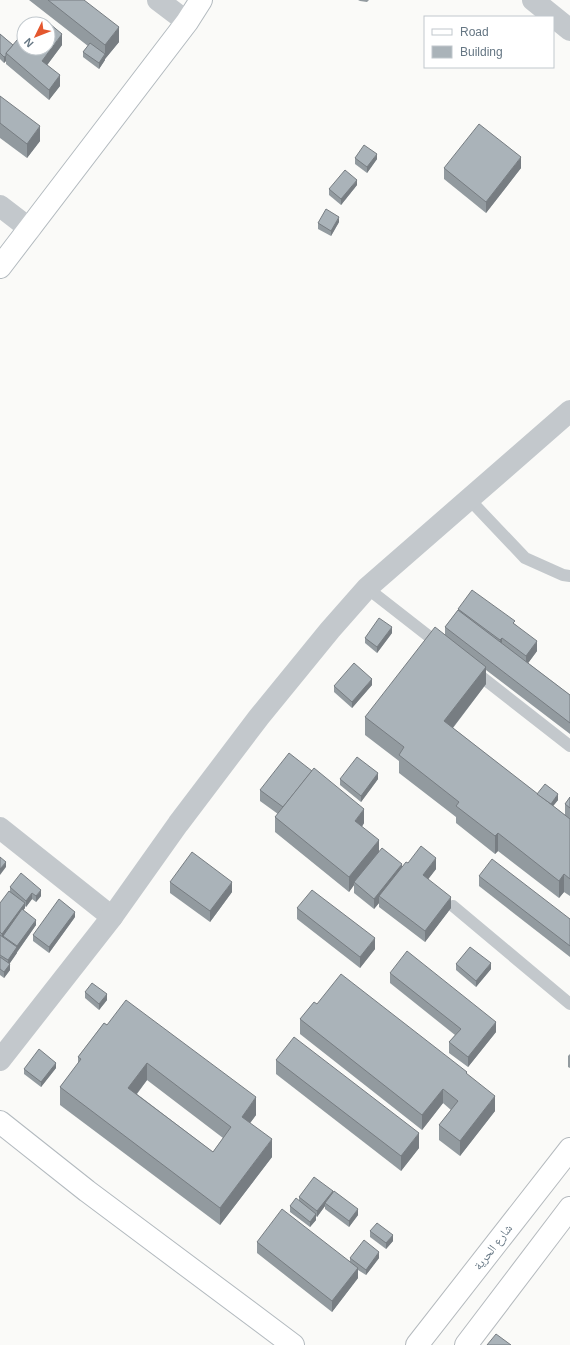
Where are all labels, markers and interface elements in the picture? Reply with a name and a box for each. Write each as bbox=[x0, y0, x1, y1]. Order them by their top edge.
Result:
north arrow bbox=[16, 16, 56, 56]
legend bbox=[424, 16, 554, 68]
text: Road bbox=[460, 25, 489, 39]
text: N bbox=[22, 36, 36, 50]
text: Building bbox=[460, 45, 503, 59]
street label: شارع الحرية bbox=[471, 1221, 516, 1273]

